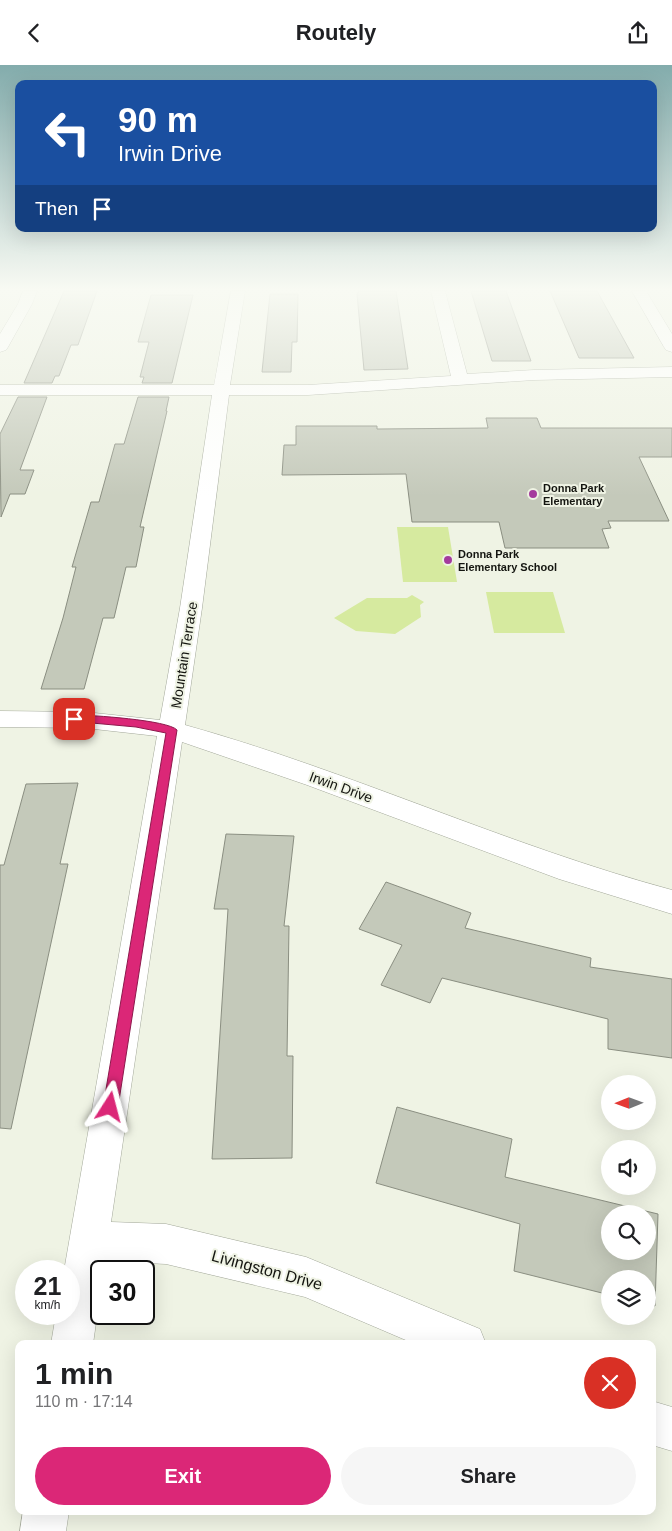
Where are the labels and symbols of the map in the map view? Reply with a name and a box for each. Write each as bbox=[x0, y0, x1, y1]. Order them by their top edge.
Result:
place label: Donna Park Elementary bbox=[543, 482, 605, 507]
marker: Donna Park Elementary bbox=[527, 488, 539, 500]
place label: Donna Park Elementary School bbox=[458, 548, 557, 573]
marker: Donna Park Elementary School bbox=[442, 554, 454, 566]
street label: Mountain Terrace bbox=[168, 600, 200, 710]
pin bbox=[53, 698, 95, 740]
street label: Irwin Drive bbox=[307, 768, 375, 806]
north arrow bbox=[601, 1075, 656, 1130]
position arrow bbox=[83, 1080, 135, 1132]
street label: Livingston Drive bbox=[210, 1247, 324, 1293]
speed limit sign: 30 bbox=[90, 1260, 155, 1325]

